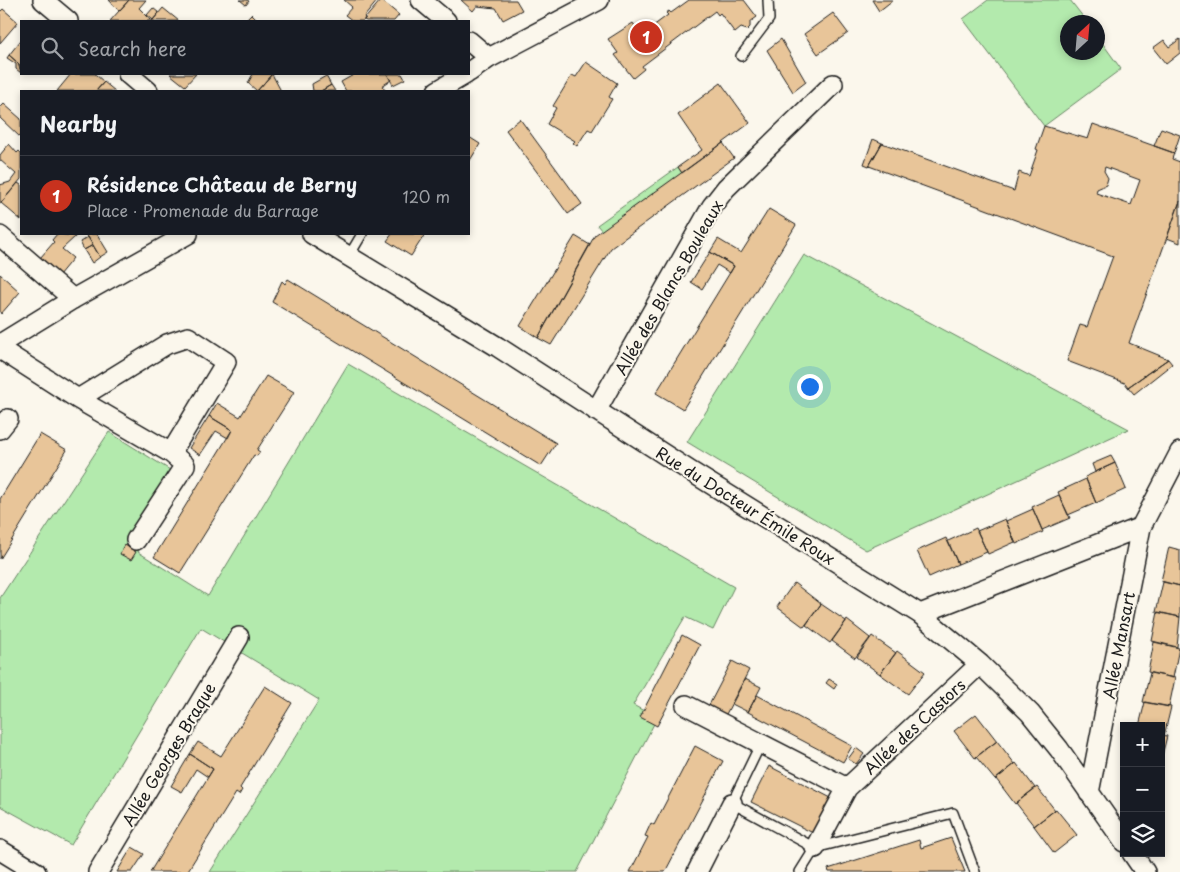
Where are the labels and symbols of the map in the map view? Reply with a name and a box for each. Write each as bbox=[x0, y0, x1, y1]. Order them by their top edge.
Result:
north arrow bbox=[1060, 15, 1105, 60]
pin: 1 bbox=[630, 18, 662, 56]
street label: Allée des Blancs Bouleaux bbox=[608, 195, 728, 379]
your location bbox=[797, 374, 823, 400]
street label: Rue du Docteur Émile Roux bbox=[652, 440, 840, 570]
street label: Allée Mansart bbox=[1096, 589, 1140, 701]
street label: Allée des Castors bbox=[858, 673, 970, 779]
street label: Allée Georges Braque bbox=[116, 677, 221, 830]

